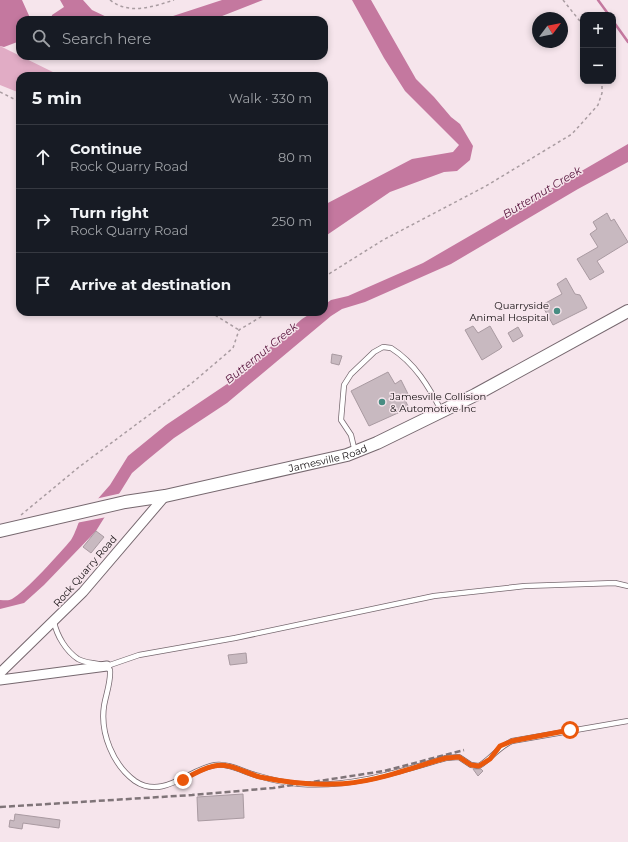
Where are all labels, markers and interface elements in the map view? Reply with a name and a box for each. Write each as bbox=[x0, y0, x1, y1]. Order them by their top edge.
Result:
north arrow bbox=[532, 12, 568, 48]
map controls bbox=[580, 12, 616, 84]
button: + bbox=[580, 12, 616, 48]
search box bbox=[16, 16, 328, 60]
icon: search bbox=[30, 27, 52, 49]
text: Search here bbox=[62, 29, 151, 48]
button: − bbox=[580, 48, 616, 84]
text: 5 min bbox=[32, 88, 82, 108]
text: Walk · 330 m bbox=[229, 90, 312, 106]
text: Continue bbox=[70, 139, 142, 158]
icon: ahead bbox=[32, 146, 54, 168]
text: 80 m bbox=[278, 149, 312, 165]
text: Rock Quarry Road bbox=[70, 158, 188, 174]
water label: Butternut Creek bbox=[500, 163, 584, 221]
text: Turn right bbox=[70, 203, 149, 222]
icon: right bbox=[32, 210, 54, 232]
text: 250 m bbox=[271, 213, 312, 229]
text: Rock Quarry Road bbox=[70, 222, 188, 238]
icon: arrive bbox=[32, 274, 54, 296]
text: Arrive at destination bbox=[70, 275, 231, 294]
place label: Quarryside Animal Hospital bbox=[469, 299, 549, 324]
marker: Quarryside Animal Hospital bbox=[552, 306, 562, 316]
water label: Butternut Creek bbox=[222, 319, 301, 387]
place label: Jamesville Collision & Automotive Inc bbox=[389, 390, 486, 415]
marker: Jamesville Collision & Automotive Inc bbox=[377, 397, 387, 407]
street label: Jamesville Road bbox=[286, 441, 369, 475]
street label: Rock Quarry Road bbox=[50, 532, 120, 610]
route start bbox=[561, 721, 579, 739]
route end bbox=[174, 771, 192, 789]

